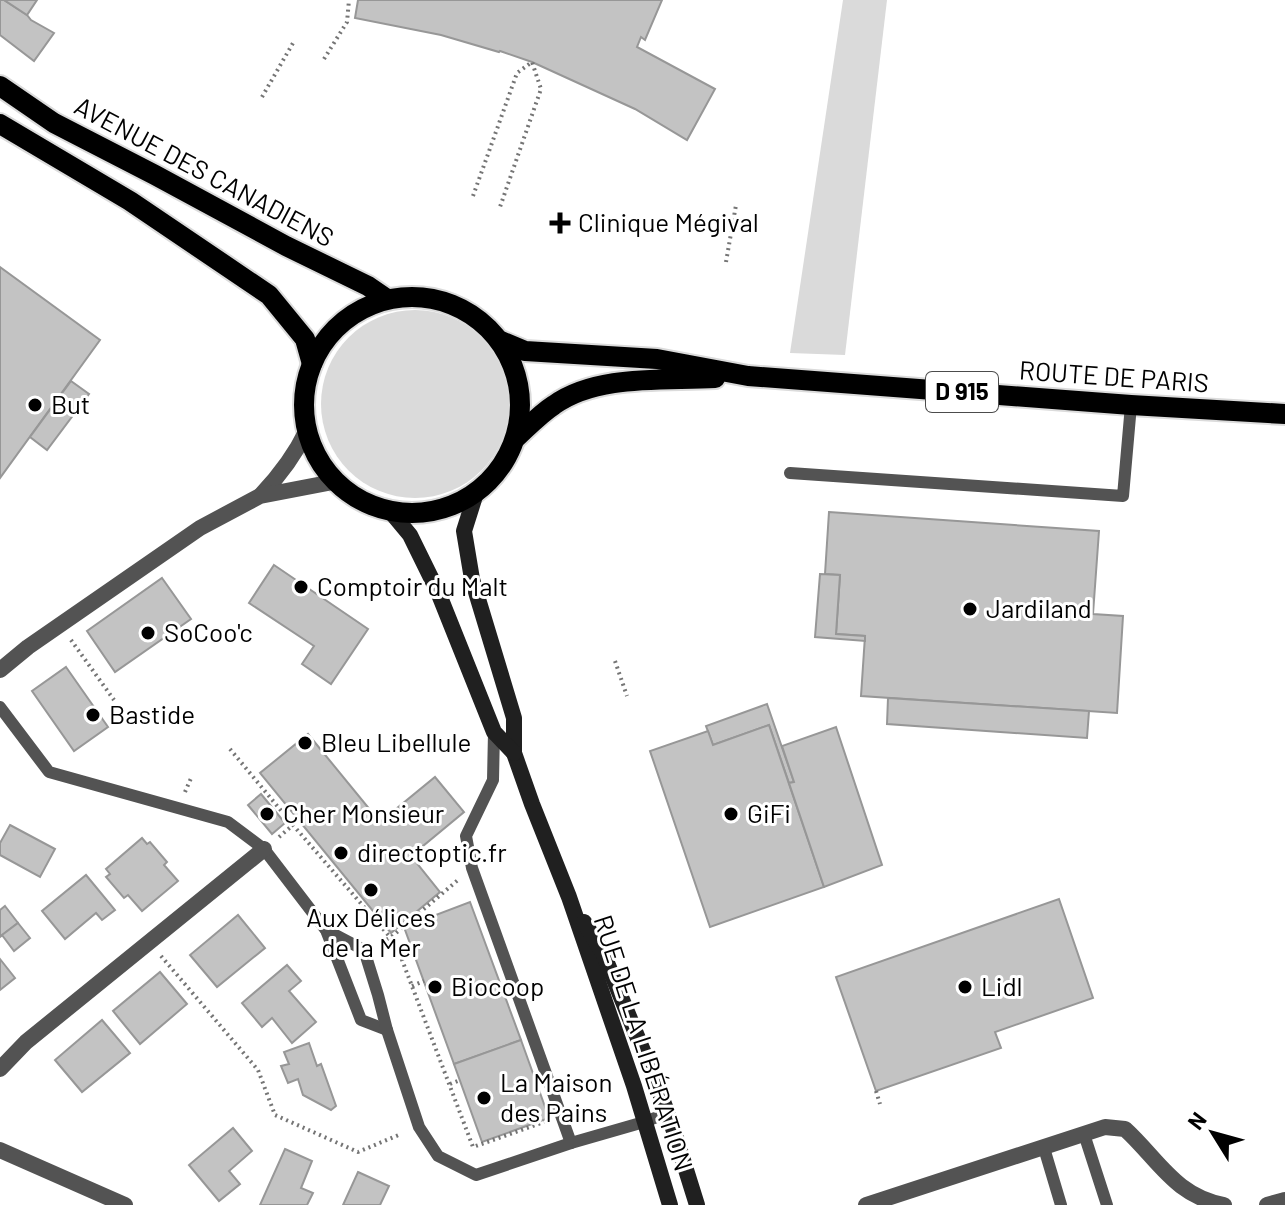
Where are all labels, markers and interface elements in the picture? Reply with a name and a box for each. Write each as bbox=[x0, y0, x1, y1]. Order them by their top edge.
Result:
street label: AVENUE DES CANADIENS bbox=[70, 89, 340, 252]
place label: Clinique Mégival bbox=[578, 206, 759, 237]
marker: Clinique Mégival bbox=[549, 212, 571, 234]
street label: ROUTE DE PARIS bbox=[1018, 353, 1210, 398]
road number: D 915 bbox=[926, 372, 998, 412]
place label: But bbox=[51, 388, 90, 419]
marker: But bbox=[26, 396, 44, 414]
place label: Comptoir du Malt bbox=[317, 570, 508, 601]
marker: Comptoir du Malt bbox=[292, 578, 310, 596]
place label: Jardiland bbox=[986, 592, 1092, 623]
marker: Jardiland bbox=[961, 600, 979, 618]
place label: SoCoo'c bbox=[164, 616, 253, 647]
marker: SoCoo'c bbox=[139, 624, 157, 642]
place label: Bastide bbox=[109, 698, 195, 729]
marker: Bastide bbox=[84, 706, 102, 724]
place label: Bleu Libellule bbox=[321, 726, 471, 757]
marker: Bleu Libellule bbox=[296, 734, 314, 752]
place label: Cher Monsieur bbox=[283, 797, 445, 828]
place label: GiFi bbox=[747, 797, 791, 828]
marker: Cher Monsieur bbox=[258, 805, 276, 823]
marker: GiFi bbox=[722, 805, 740, 823]
place label: directoptic.fr bbox=[357, 836, 507, 867]
marker: directoptic.fr bbox=[332, 844, 350, 862]
marker: Aux Délices de la Mer bbox=[362, 881, 380, 899]
place label: Aux Délices de la Mer bbox=[306, 901, 436, 962]
street label: RUE DE LA LIBÉRATION bbox=[588, 911, 700, 1174]
place label: Biocoop bbox=[451, 970, 544, 1001]
place label: Lidl bbox=[981, 970, 1023, 1001]
marker: Biocoop bbox=[426, 978, 444, 996]
marker: Lidl bbox=[956, 978, 974, 996]
place label: La Maison des Pains bbox=[500, 1066, 612, 1127]
marker: La Maison des Pains bbox=[475, 1089, 493, 1107]
north arrow bbox=[1173, 1093, 1253, 1173]
text: N bbox=[1181, 1107, 1211, 1134]

